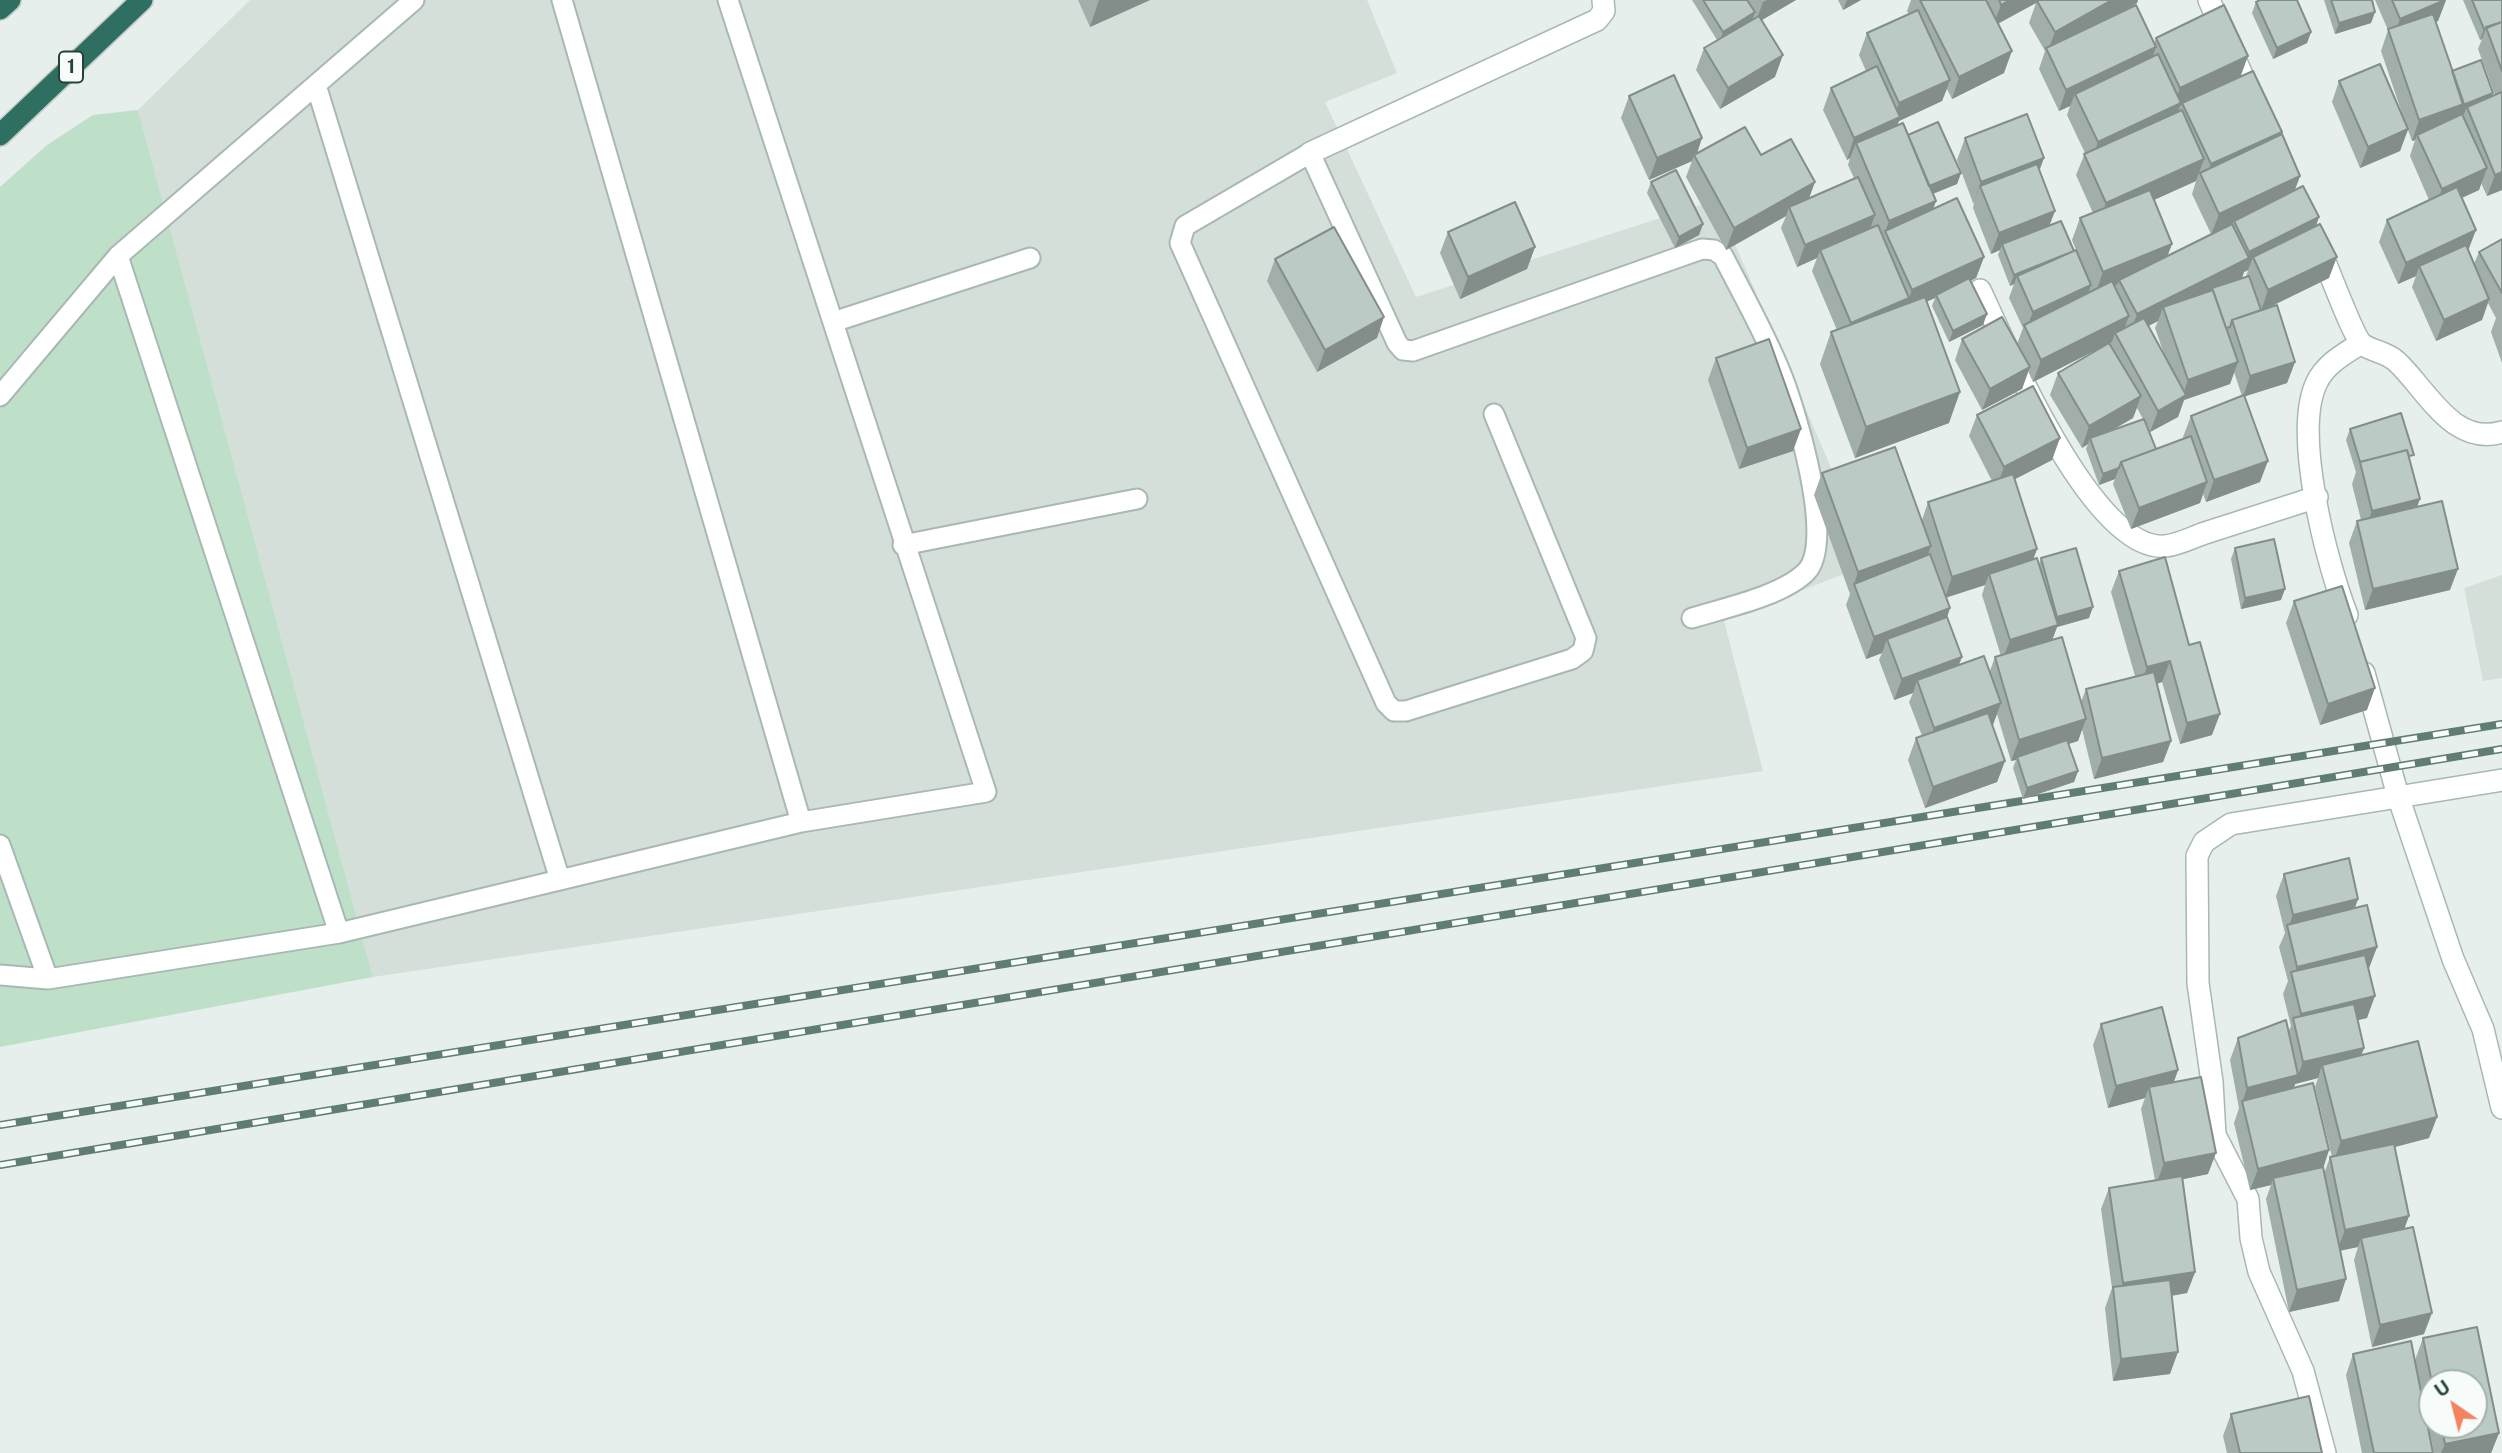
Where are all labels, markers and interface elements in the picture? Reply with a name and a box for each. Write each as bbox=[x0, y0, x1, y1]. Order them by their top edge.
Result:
road number: 1 bbox=[59, 52, 83, 82]
north arrow bbox=[2418, 1369, 2488, 1439]
text: U bbox=[2430, 1375, 2454, 1401]

